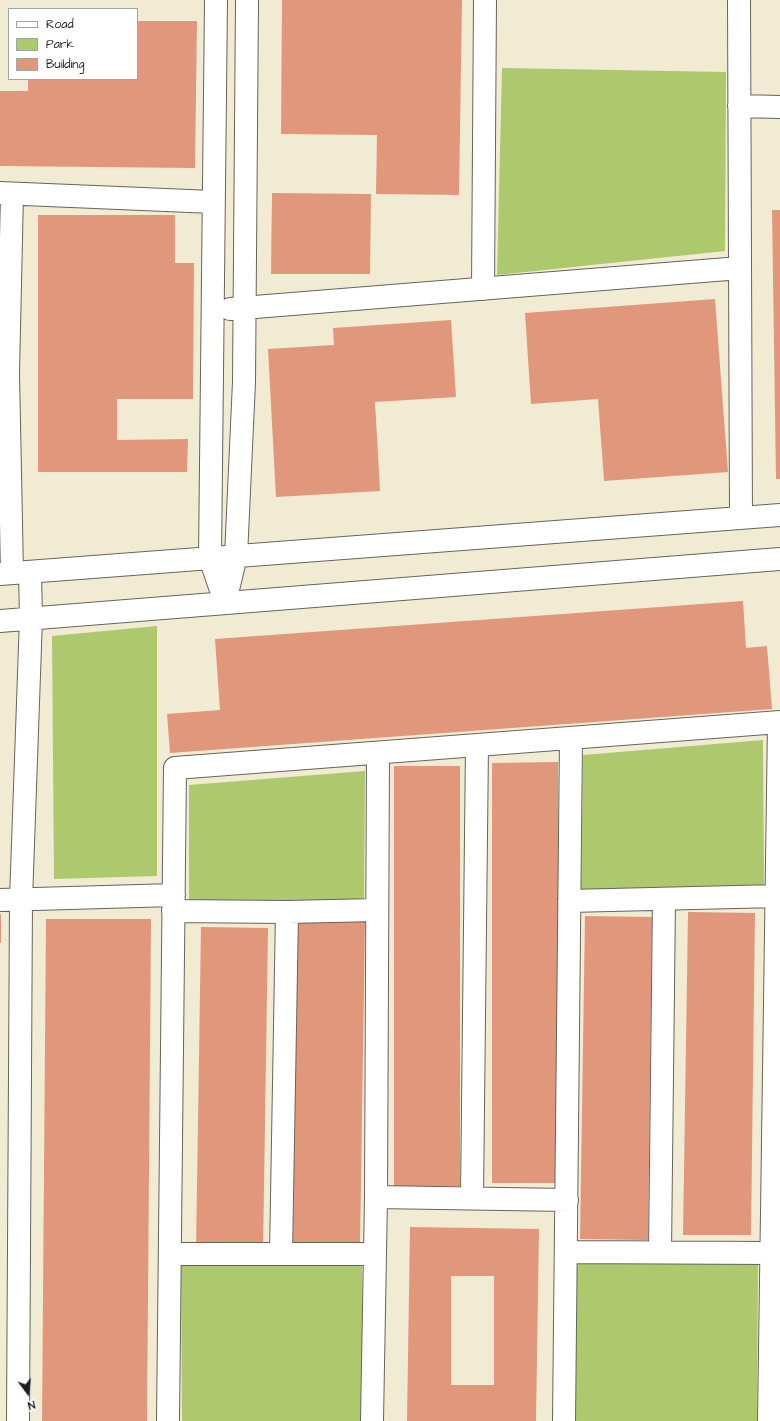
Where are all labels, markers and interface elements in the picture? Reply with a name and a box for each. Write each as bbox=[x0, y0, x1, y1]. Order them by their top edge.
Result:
legend bbox=[8, 8, 138, 80]
text: Road bbox=[46, 16, 74, 33]
text: Park bbox=[46, 36, 74, 53]
text: Building bbox=[46, 56, 84, 73]
north arrow bbox=[8, 1373, 48, 1413]
text: N bbox=[26, 1397, 37, 1413]

